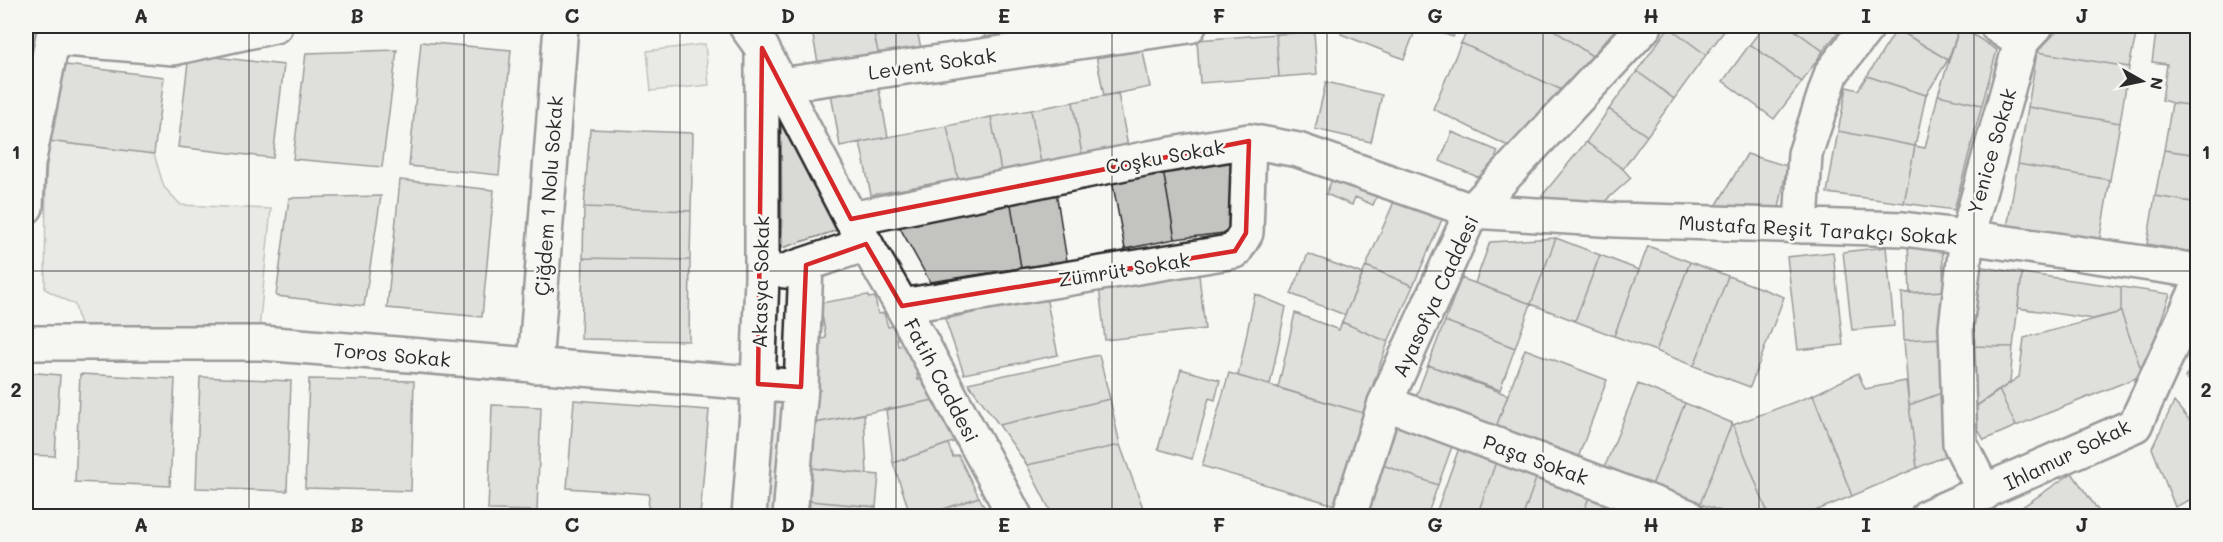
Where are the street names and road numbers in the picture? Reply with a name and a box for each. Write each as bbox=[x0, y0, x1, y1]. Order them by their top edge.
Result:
street label: Levent Sokak bbox=[866, 41, 998, 85]
street label: Yenice Sokak bbox=[1961, 85, 2021, 217]
street label: Çiğdem 1 Nolu Sokak bbox=[528, 95, 568, 297]
street label: Coşku Sokak bbox=[1103, 133, 1227, 179]
street label: Mustafa Reşit Tarakçı Sokak bbox=[1678, 209, 1958, 249]
street label: Ayasofya Caddesi bbox=[1386, 211, 1484, 381]
street label: Akasya Sokak bbox=[746, 215, 774, 349]
street label: Zümrüt Sokak bbox=[1056, 246, 1192, 292]
street label: Fatih Caddesi bbox=[898, 314, 986, 446]
street label: Toros Sokak bbox=[332, 336, 452, 372]
street label: Ihlamur Sokak bbox=[1999, 412, 2135, 496]
street label: Paşa Sokak bbox=[1480, 428, 1592, 490]

